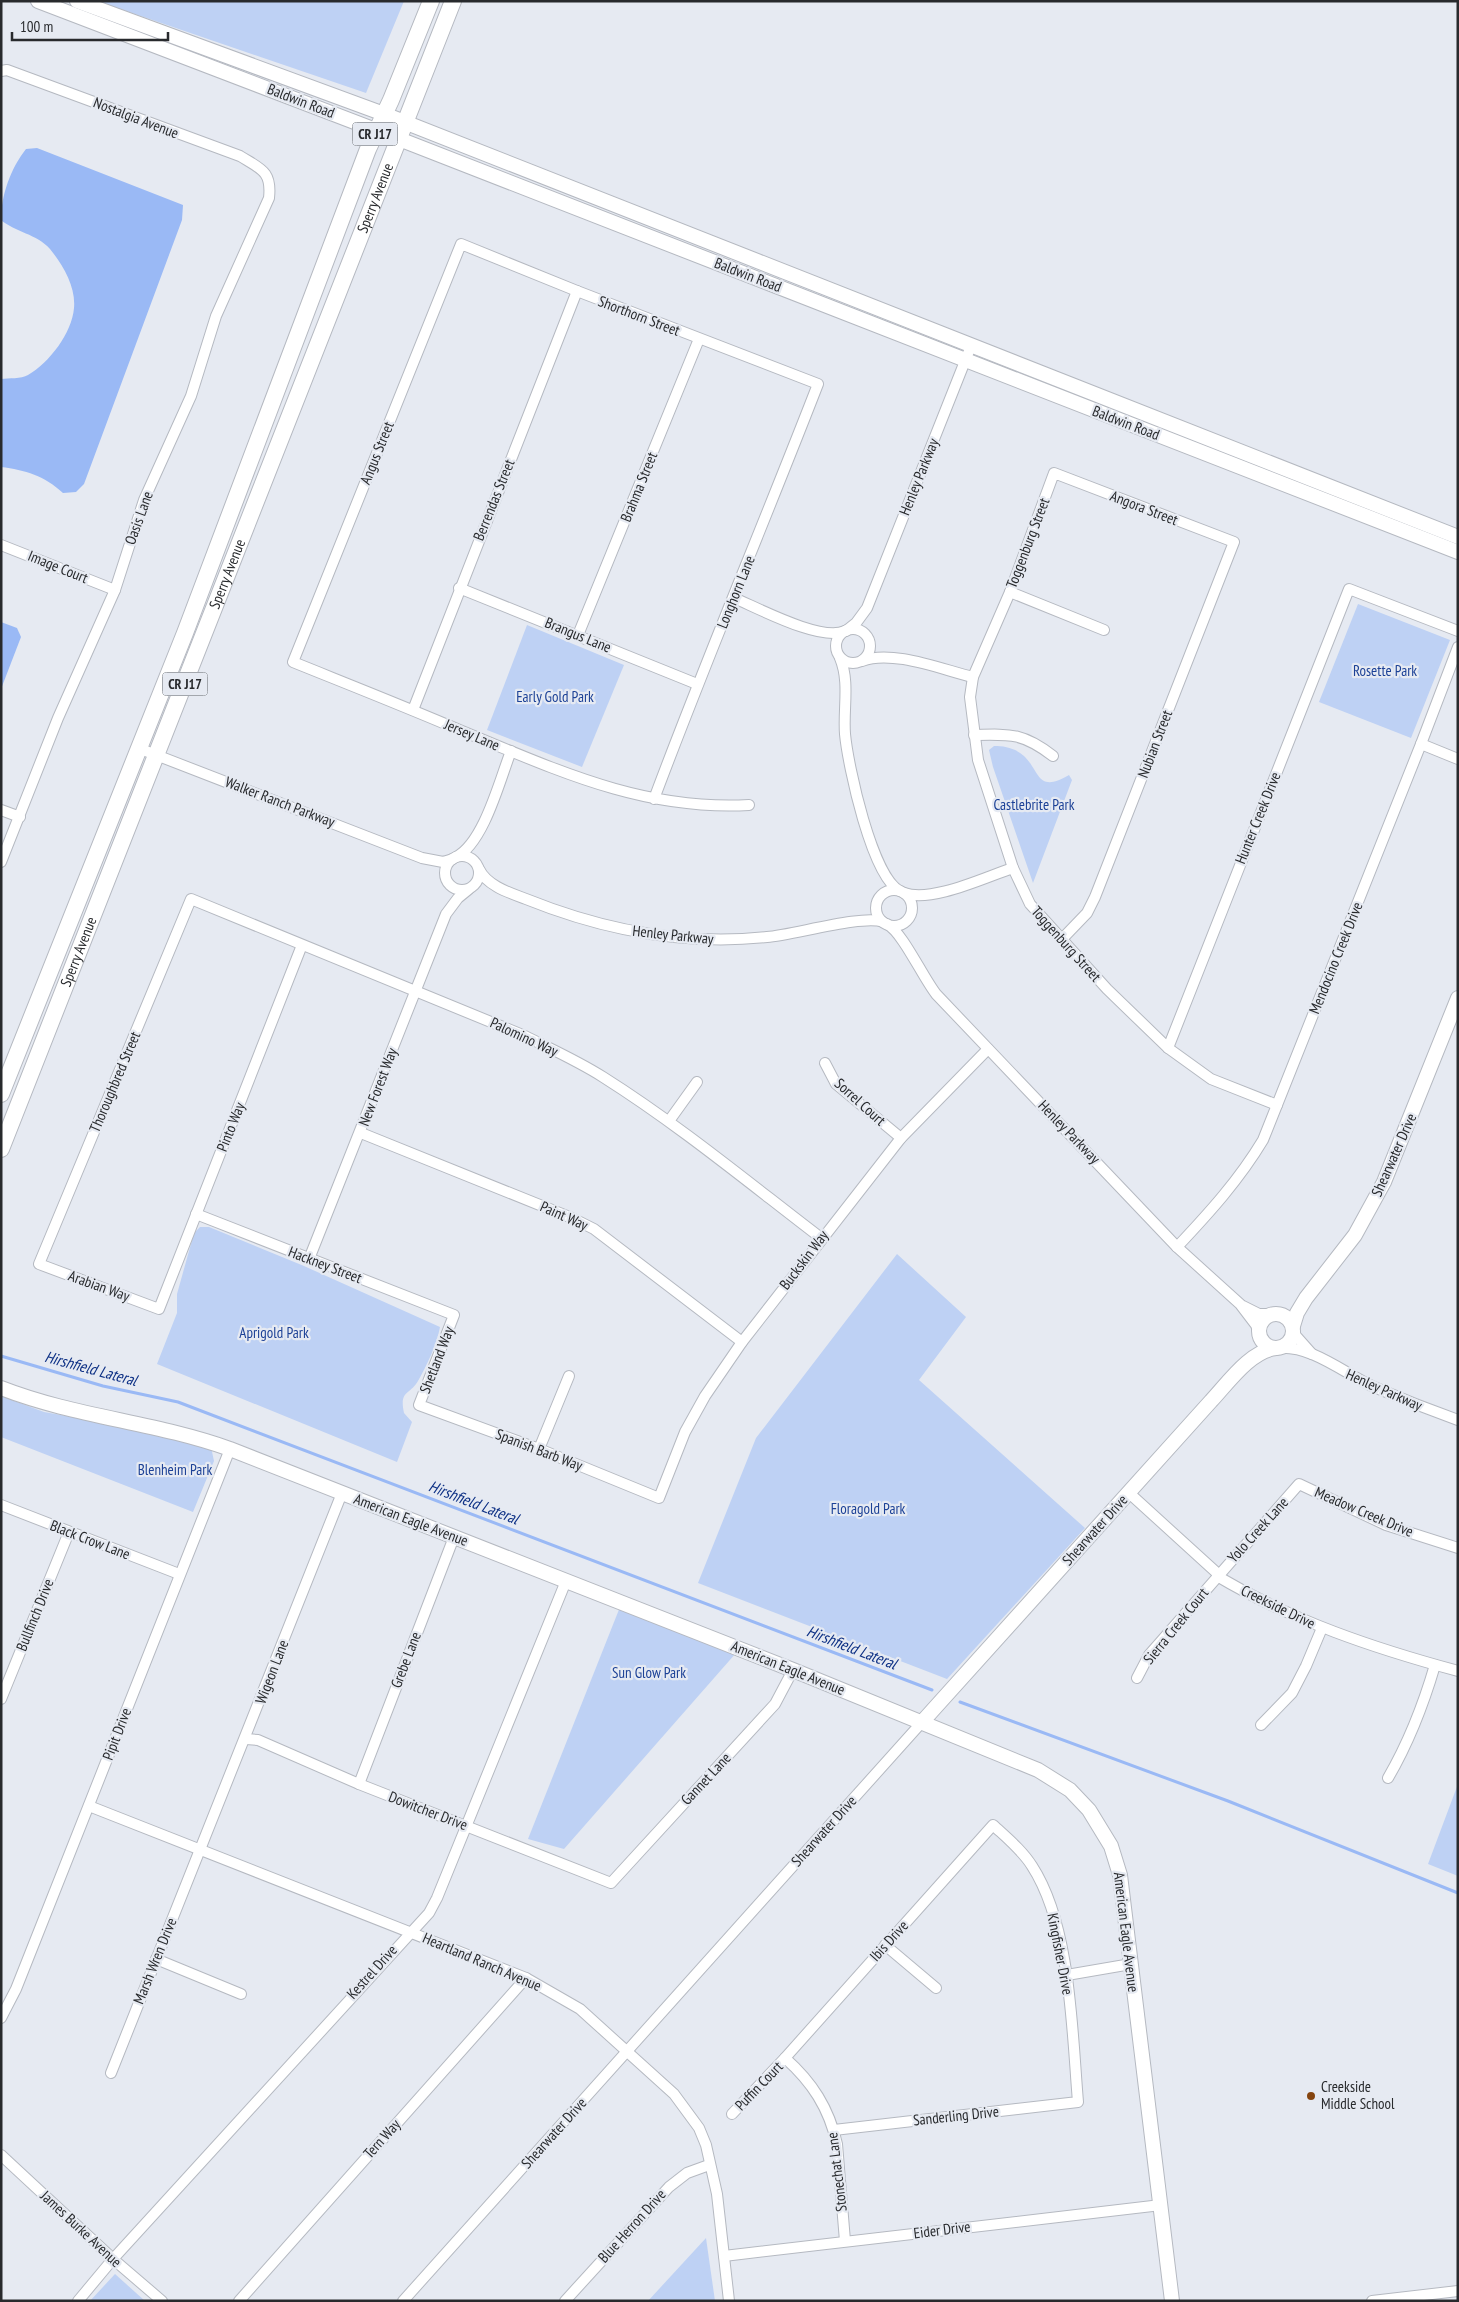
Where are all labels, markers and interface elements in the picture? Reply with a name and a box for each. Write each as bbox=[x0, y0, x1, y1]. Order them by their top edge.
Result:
scale bar bbox=[12, 10, 169, 42]
text: 100 m bbox=[20, 17, 53, 36]
street label: Baldwin Road bbox=[265, 79, 337, 122]
street label: Nostalgia Avenue bbox=[91, 93, 181, 142]
road number: CR J17 bbox=[352, 122, 398, 146]
street label: Sperry Avenue bbox=[353, 160, 397, 235]
street label: Baldwin Road bbox=[712, 253, 784, 296]
street label: Shorthorn Street bbox=[596, 291, 683, 340]
street label: Baldwin Road bbox=[1090, 401, 1162, 444]
street label: Angus Street bbox=[355, 419, 398, 487]
street label: Henley Parkway bbox=[894, 435, 943, 518]
street label: Brahma Street bbox=[616, 449, 661, 525]
street label: Berrendas Street bbox=[469, 456, 518, 543]
street label: Angora Street bbox=[1108, 486, 1181, 529]
street label: Oasis Lane bbox=[120, 488, 157, 547]
street label: Toggenburg Street bbox=[1002, 495, 1053, 591]
street label: Sperry Avenue bbox=[205, 536, 249, 611]
street label: Image Court bbox=[25, 546, 91, 587]
street label: Longhorn Lane bbox=[712, 553, 759, 631]
street label: Brangus Lane bbox=[542, 613, 614, 656]
park label: Rosette Park bbox=[1353, 661, 1417, 680]
road number: CR J17 bbox=[162, 672, 208, 696]
park label: Early Gold Park bbox=[516, 687, 594, 706]
street label: Nubian Street bbox=[1133, 707, 1176, 780]
street label: Jersey Lane bbox=[441, 714, 503, 755]
street label: Hunter Creek Drive bbox=[1230, 769, 1285, 867]
street label: Walker Ranch Parkway bbox=[223, 772, 338, 831]
park label: Castlebrite Park bbox=[993, 795, 1075, 814]
street label: Mendocino Creek Drive bbox=[1304, 899, 1367, 1017]
street label: Toggenburg Street bbox=[1027, 902, 1105, 985]
street label: Sperry Avenue bbox=[56, 914, 100, 989]
street label: Henley Parkway bbox=[632, 921, 715, 948]
street label: Palomino Way bbox=[487, 1013, 561, 1061]
street label: Thoroughbred Street bbox=[85, 1029, 144, 1135]
street label: New Forest Way bbox=[354, 1045, 401, 1129]
street label: Sorrel Court bbox=[831, 1074, 890, 1129]
street label: Henley Parkway bbox=[1034, 1096, 1105, 1168]
street label: Pinto Way bbox=[212, 1099, 249, 1154]
street label: Shearwater Drive bbox=[1367, 1110, 1420, 1199]
street label: Paint Way bbox=[537, 1197, 591, 1235]
street label: Buckskin Way bbox=[775, 1226, 832, 1293]
street label: Hackney Street bbox=[286, 1242, 365, 1287]
street label: Arabian Way bbox=[66, 1266, 133, 1305]
park label: Aprigold Park bbox=[239, 1323, 309, 1342]
street label: Shetland Way bbox=[415, 1323, 458, 1396]
water label: Hirshfield Lateral bbox=[43, 1346, 141, 1390]
street label: Henley Parkway bbox=[1343, 1364, 1426, 1415]
street label: Spanish Barb Way bbox=[493, 1424, 586, 1475]
park label: Blenheim Park bbox=[138, 1460, 212, 1479]
water label: Hirshfield Lateral bbox=[426, 1476, 523, 1529]
street label: Meadow Creek Drive bbox=[1312, 1482, 1416, 1541]
street label: American Eagle Avenue bbox=[351, 1489, 471, 1550]
street label: Shearwater Drive bbox=[1058, 1490, 1131, 1569]
street label: Yolo Creek Lane bbox=[1223, 1493, 1292, 1566]
park label: Floragold Park bbox=[831, 1499, 906, 1518]
street label: Black Crow Lane bbox=[47, 1516, 133, 1563]
street label: Bullfinch Drive bbox=[11, 1576, 58, 1654]
street label: Creekside Drive bbox=[1238, 1580, 1318, 1633]
street label: Sierra Creek Court bbox=[1139, 1584, 1212, 1668]
water label: Hirshfield Lateral bbox=[804, 1621, 901, 1674]
street label: Grebe Lane bbox=[386, 1629, 425, 1690]
street label: American Eagle Avenue bbox=[729, 1636, 848, 1699]
street label: Wigeon Lane bbox=[251, 1637, 292, 1706]
park label: Sun Glow Park bbox=[612, 1663, 686, 1682]
street label: Pipit Drive bbox=[98, 1705, 135, 1763]
street label: Gannet Lane bbox=[677, 1748, 735, 1809]
street label: Dowitcher Drive bbox=[386, 1787, 470, 1834]
street label: Shearwater Drive bbox=[787, 1791, 860, 1870]
street label: American Eagle Avenue bbox=[1110, 1871, 1143, 1993]
street label: Kingfisher Drive bbox=[1043, 1912, 1078, 1996]
street label: Marsh Wren Drive bbox=[129, 1915, 180, 2007]
street label: Ibis Drive bbox=[865, 1916, 912, 1965]
street label: Heartland Ranch Avenue bbox=[420, 1928, 544, 1995]
street label: Kestrel Drive bbox=[342, 1941, 401, 2003]
street label: Puffin Court bbox=[731, 2057, 787, 2114]
place label: Creekside Middle School bbox=[1321, 2077, 1395, 2113]
marker: Creekside Middle School bbox=[1305, 2090, 1317, 2102]
street label: Shearwater Drive bbox=[517, 2093, 590, 2172]
street label: Sanderling Drive bbox=[912, 2102, 1000, 2129]
street label: Tern Way bbox=[359, 2115, 404, 2162]
street label: Stonechat Lane bbox=[822, 2131, 851, 2213]
street label: Blue Herron Drive bbox=[594, 2185, 670, 2266]
street label: James Burke Avenue bbox=[36, 2186, 126, 2271]
street label: Eider Drive bbox=[913, 2217, 971, 2242]

